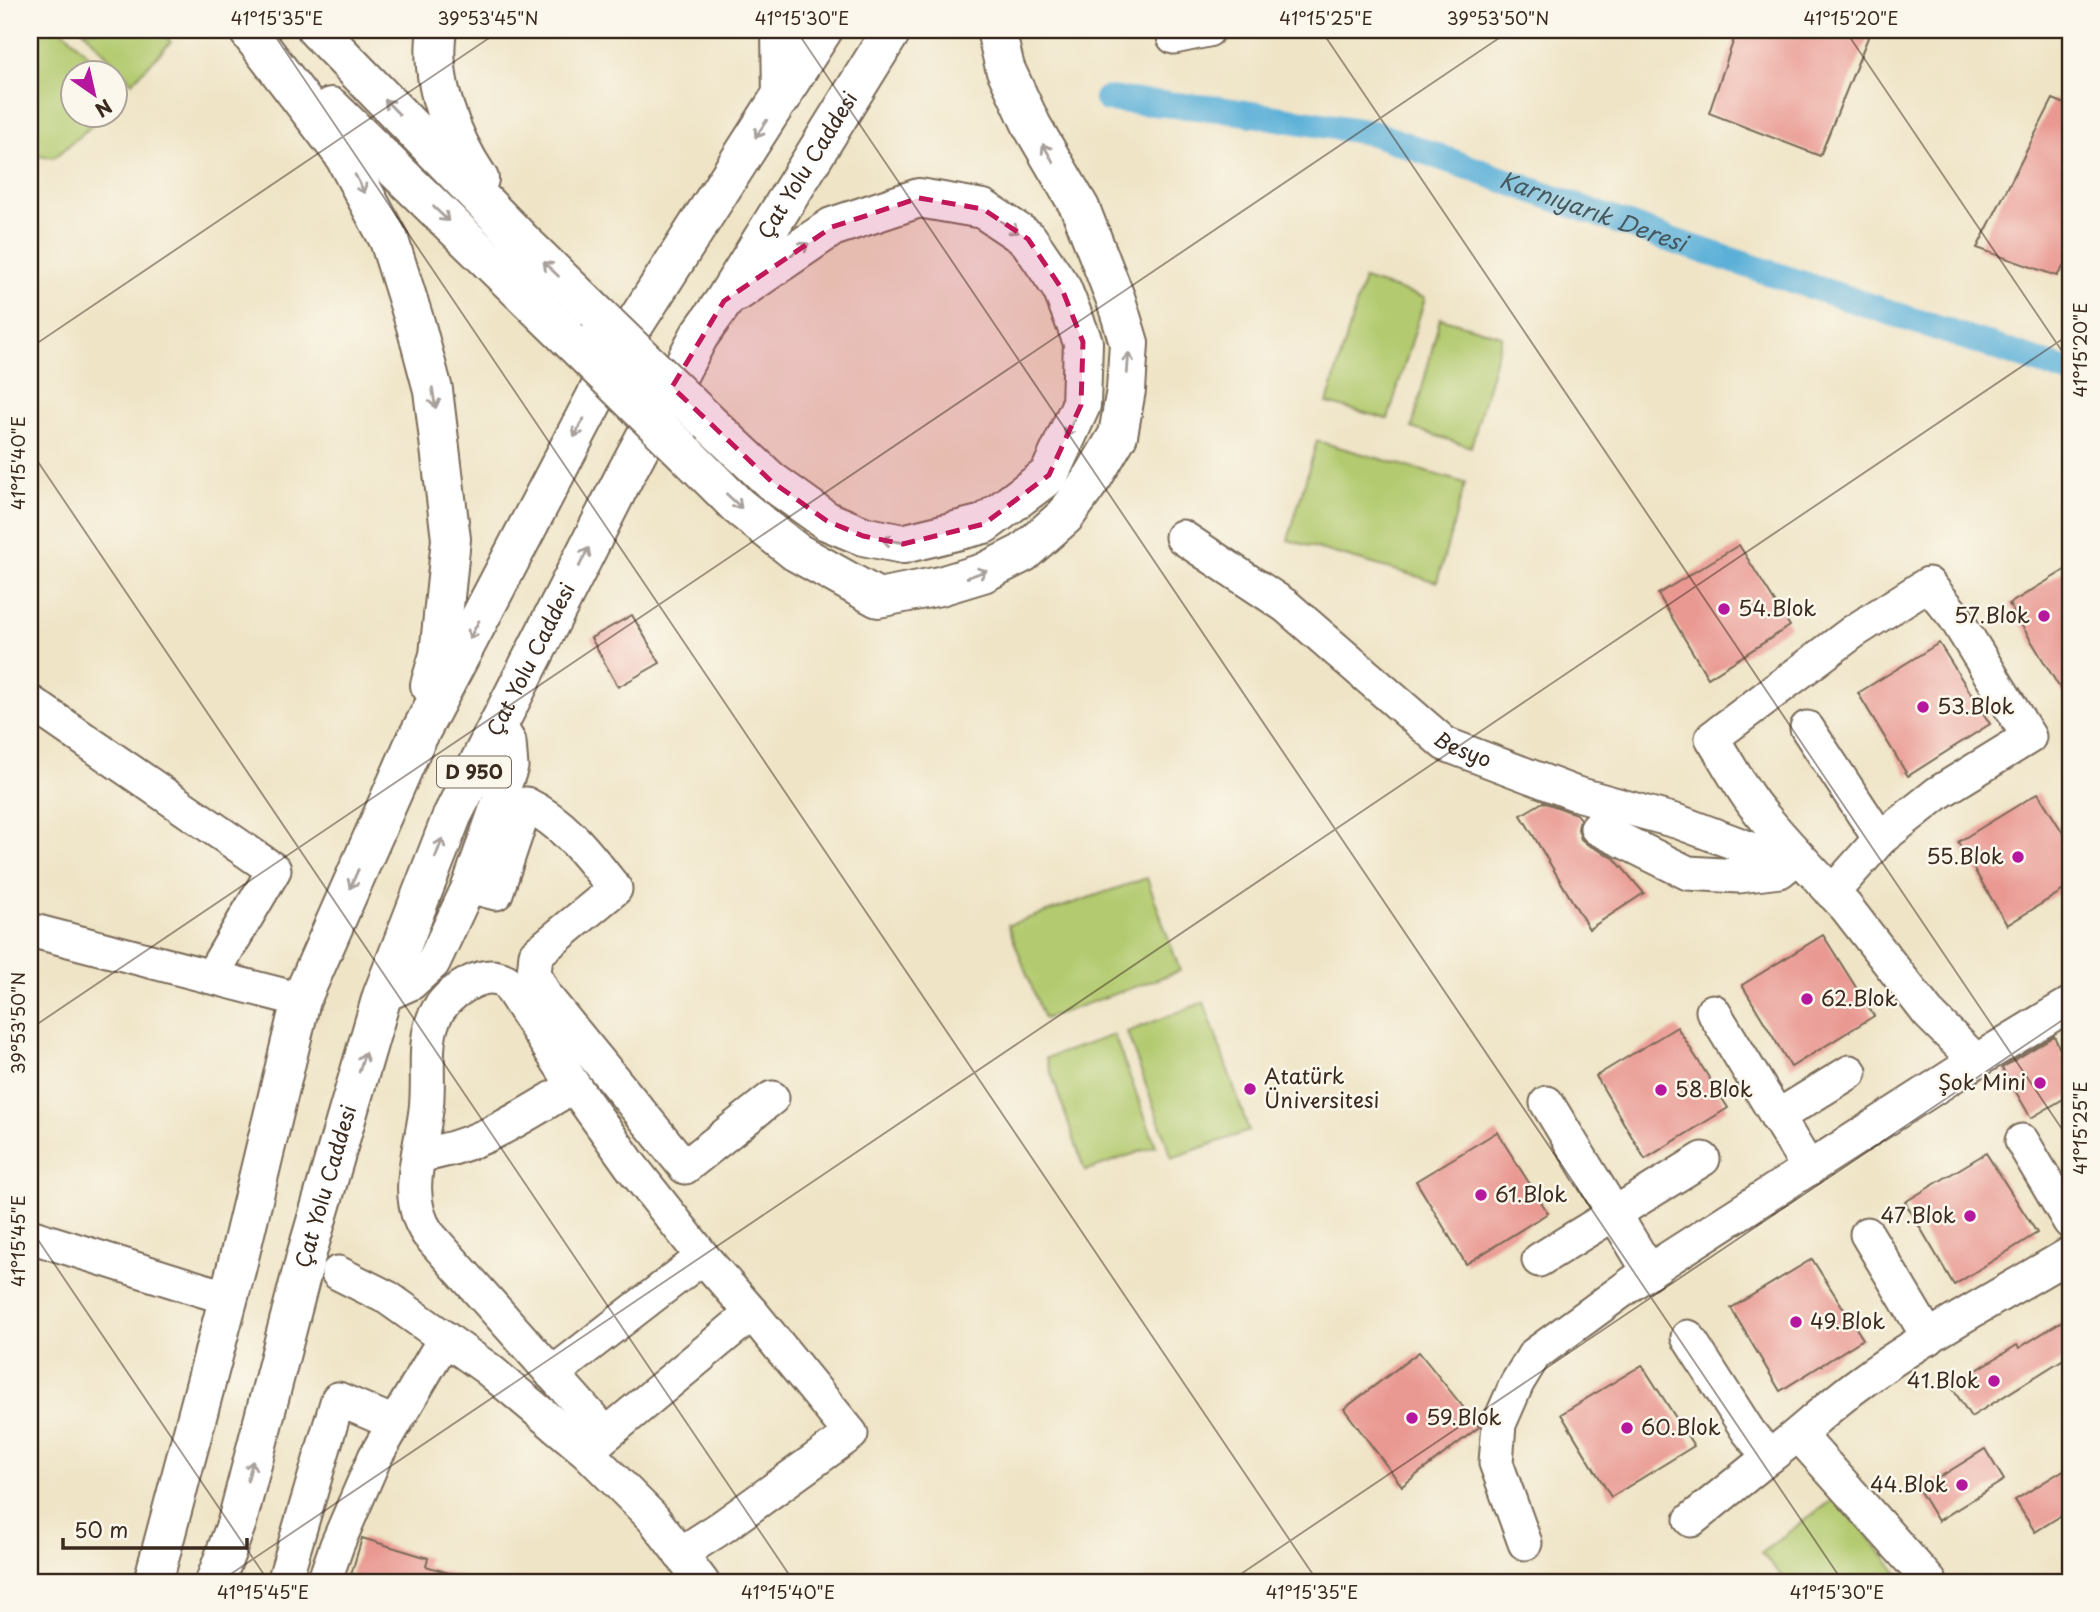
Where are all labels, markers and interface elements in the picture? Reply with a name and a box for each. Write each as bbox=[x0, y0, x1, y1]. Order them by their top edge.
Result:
text: 41°15'35"E bbox=[231, 4, 323, 31]
text: 39°53'45"N bbox=[437, 4, 539, 31]
text: 41°15'30"E bbox=[755, 4, 849, 31]
text: 41°15'25"E bbox=[1279, 4, 1373, 31]
text: 39°53'50"N bbox=[1447, 4, 1549, 31]
text: 41°15'20"E bbox=[1803, 4, 1899, 31]
north arrow bbox=[60, 60, 130, 130]
street label: Çat Yolu Caddesi bbox=[748, 84, 864, 244]
text: N bbox=[90, 93, 118, 125]
one-way arrow bbox=[383, 99, 400, 116]
one-way arrow bbox=[753, 119, 767, 139]
one-way arrow bbox=[1040, 143, 1054, 163]
water label: Karnıyarık Deresi bbox=[1495, 161, 1695, 261]
one-way arrow bbox=[353, 173, 367, 194]
one-way arrow bbox=[432, 206, 449, 223]
one-way arrow bbox=[1000, 220, 1019, 234]
one-way arrow bbox=[790, 242, 809, 256]
one-way arrow bbox=[543, 261, 560, 278]
text: 41°15'20"E bbox=[2066, 302, 2093, 398]
one-way arrow bbox=[1122, 352, 1135, 374]
one-way arrow bbox=[428, 386, 441, 409]
text: 41°15'40"E bbox=[4, 416, 31, 510]
one-way arrow bbox=[1063, 417, 1076, 438]
one-way arrow bbox=[572, 418, 586, 438]
one-way arrow bbox=[725, 493, 742, 510]
one-way arrow bbox=[881, 534, 904, 547]
one-way arrow bbox=[577, 547, 591, 568]
one-way arrow bbox=[965, 567, 987, 579]
street label: Çat Yolu Caddesi bbox=[477, 576, 582, 741]
place label: 54.Blok bbox=[1738, 591, 1817, 623]
place label: 57.Blok bbox=[1954, 598, 2030, 630]
marker: 54.Blok bbox=[1716, 601, 1732, 617]
marker: 57.Blok bbox=[2036, 608, 2052, 624]
one-way arrow bbox=[467, 619, 480, 640]
place label: 53.Blok bbox=[1937, 689, 2015, 721]
marker: 53.Blok bbox=[1915, 699, 1931, 715]
street label: Besyo bbox=[1427, 723, 1497, 774]
road number: D 950 bbox=[437, 757, 511, 788]
one-way arrow bbox=[434, 838, 447, 860]
place label: 55.Blok bbox=[1926, 839, 2004, 871]
marker: 55.Blok bbox=[2010, 849, 2026, 865]
one-way arrow bbox=[347, 868, 360, 889]
text: 39°53'50"N bbox=[4, 972, 31, 1074]
place label: 62.Blok bbox=[1821, 981, 1898, 1013]
marker: 62.Blok bbox=[1799, 991, 1815, 1007]
one-way arrow bbox=[357, 1051, 370, 1073]
place label: Atatürk Üniversitesi bbox=[1264, 1059, 1379, 1115]
place label: Şok Mini bbox=[1938, 1065, 2026, 1097]
place label: 58.Blok bbox=[1675, 1072, 1753, 1104]
marker: Şok Mini bbox=[2032, 1075, 2048, 1091]
marker: Atatürk Üniversitesi bbox=[1242, 1081, 1258, 1097]
text: 41°15'25"E bbox=[2066, 1081, 2093, 1175]
marker: 58.Blok bbox=[1653, 1082, 1669, 1098]
street label: Çat Yolu Caddesi bbox=[286, 1101, 363, 1271]
place label: 61.Blok bbox=[1495, 1177, 1567, 1209]
marker: 61.Blok bbox=[1473, 1187, 1489, 1203]
text: 41°15'45"E bbox=[4, 1195, 31, 1287]
place label: 47.Blok bbox=[1881, 1198, 1956, 1230]
marker: 47.Blok bbox=[1962, 1208, 1978, 1224]
place label: 49.Blok bbox=[1810, 1304, 1885, 1336]
marker: 49.Blok bbox=[1788, 1314, 1804, 1330]
place label: 41.Blok bbox=[1907, 1363, 1980, 1395]
marker: 41.Blok bbox=[1986, 1373, 2002, 1389]
place label: 59.Blok bbox=[1426, 1400, 1502, 1432]
marker: 59.Blok bbox=[1404, 1410, 1420, 1426]
place label: 60.Blok bbox=[1641, 1410, 1721, 1442]
marker: 60.Blok bbox=[1619, 1420, 1635, 1436]
one-way arrow bbox=[245, 1460, 258, 1482]
place label: 44.Blok bbox=[1870, 1467, 1948, 1499]
marker: 44.Blok bbox=[1954, 1477, 1970, 1493]
scale bar bbox=[63, 1507, 247, 1551]
text: 50 m bbox=[74, 1513, 128, 1545]
text: 41°15'45"E bbox=[217, 1578, 309, 1605]
text: 41°15'40"E bbox=[741, 1578, 835, 1605]
text: 41°15'35"E bbox=[1266, 1578, 1358, 1605]
text: 41°15'30"E bbox=[1790, 1578, 1884, 1605]

